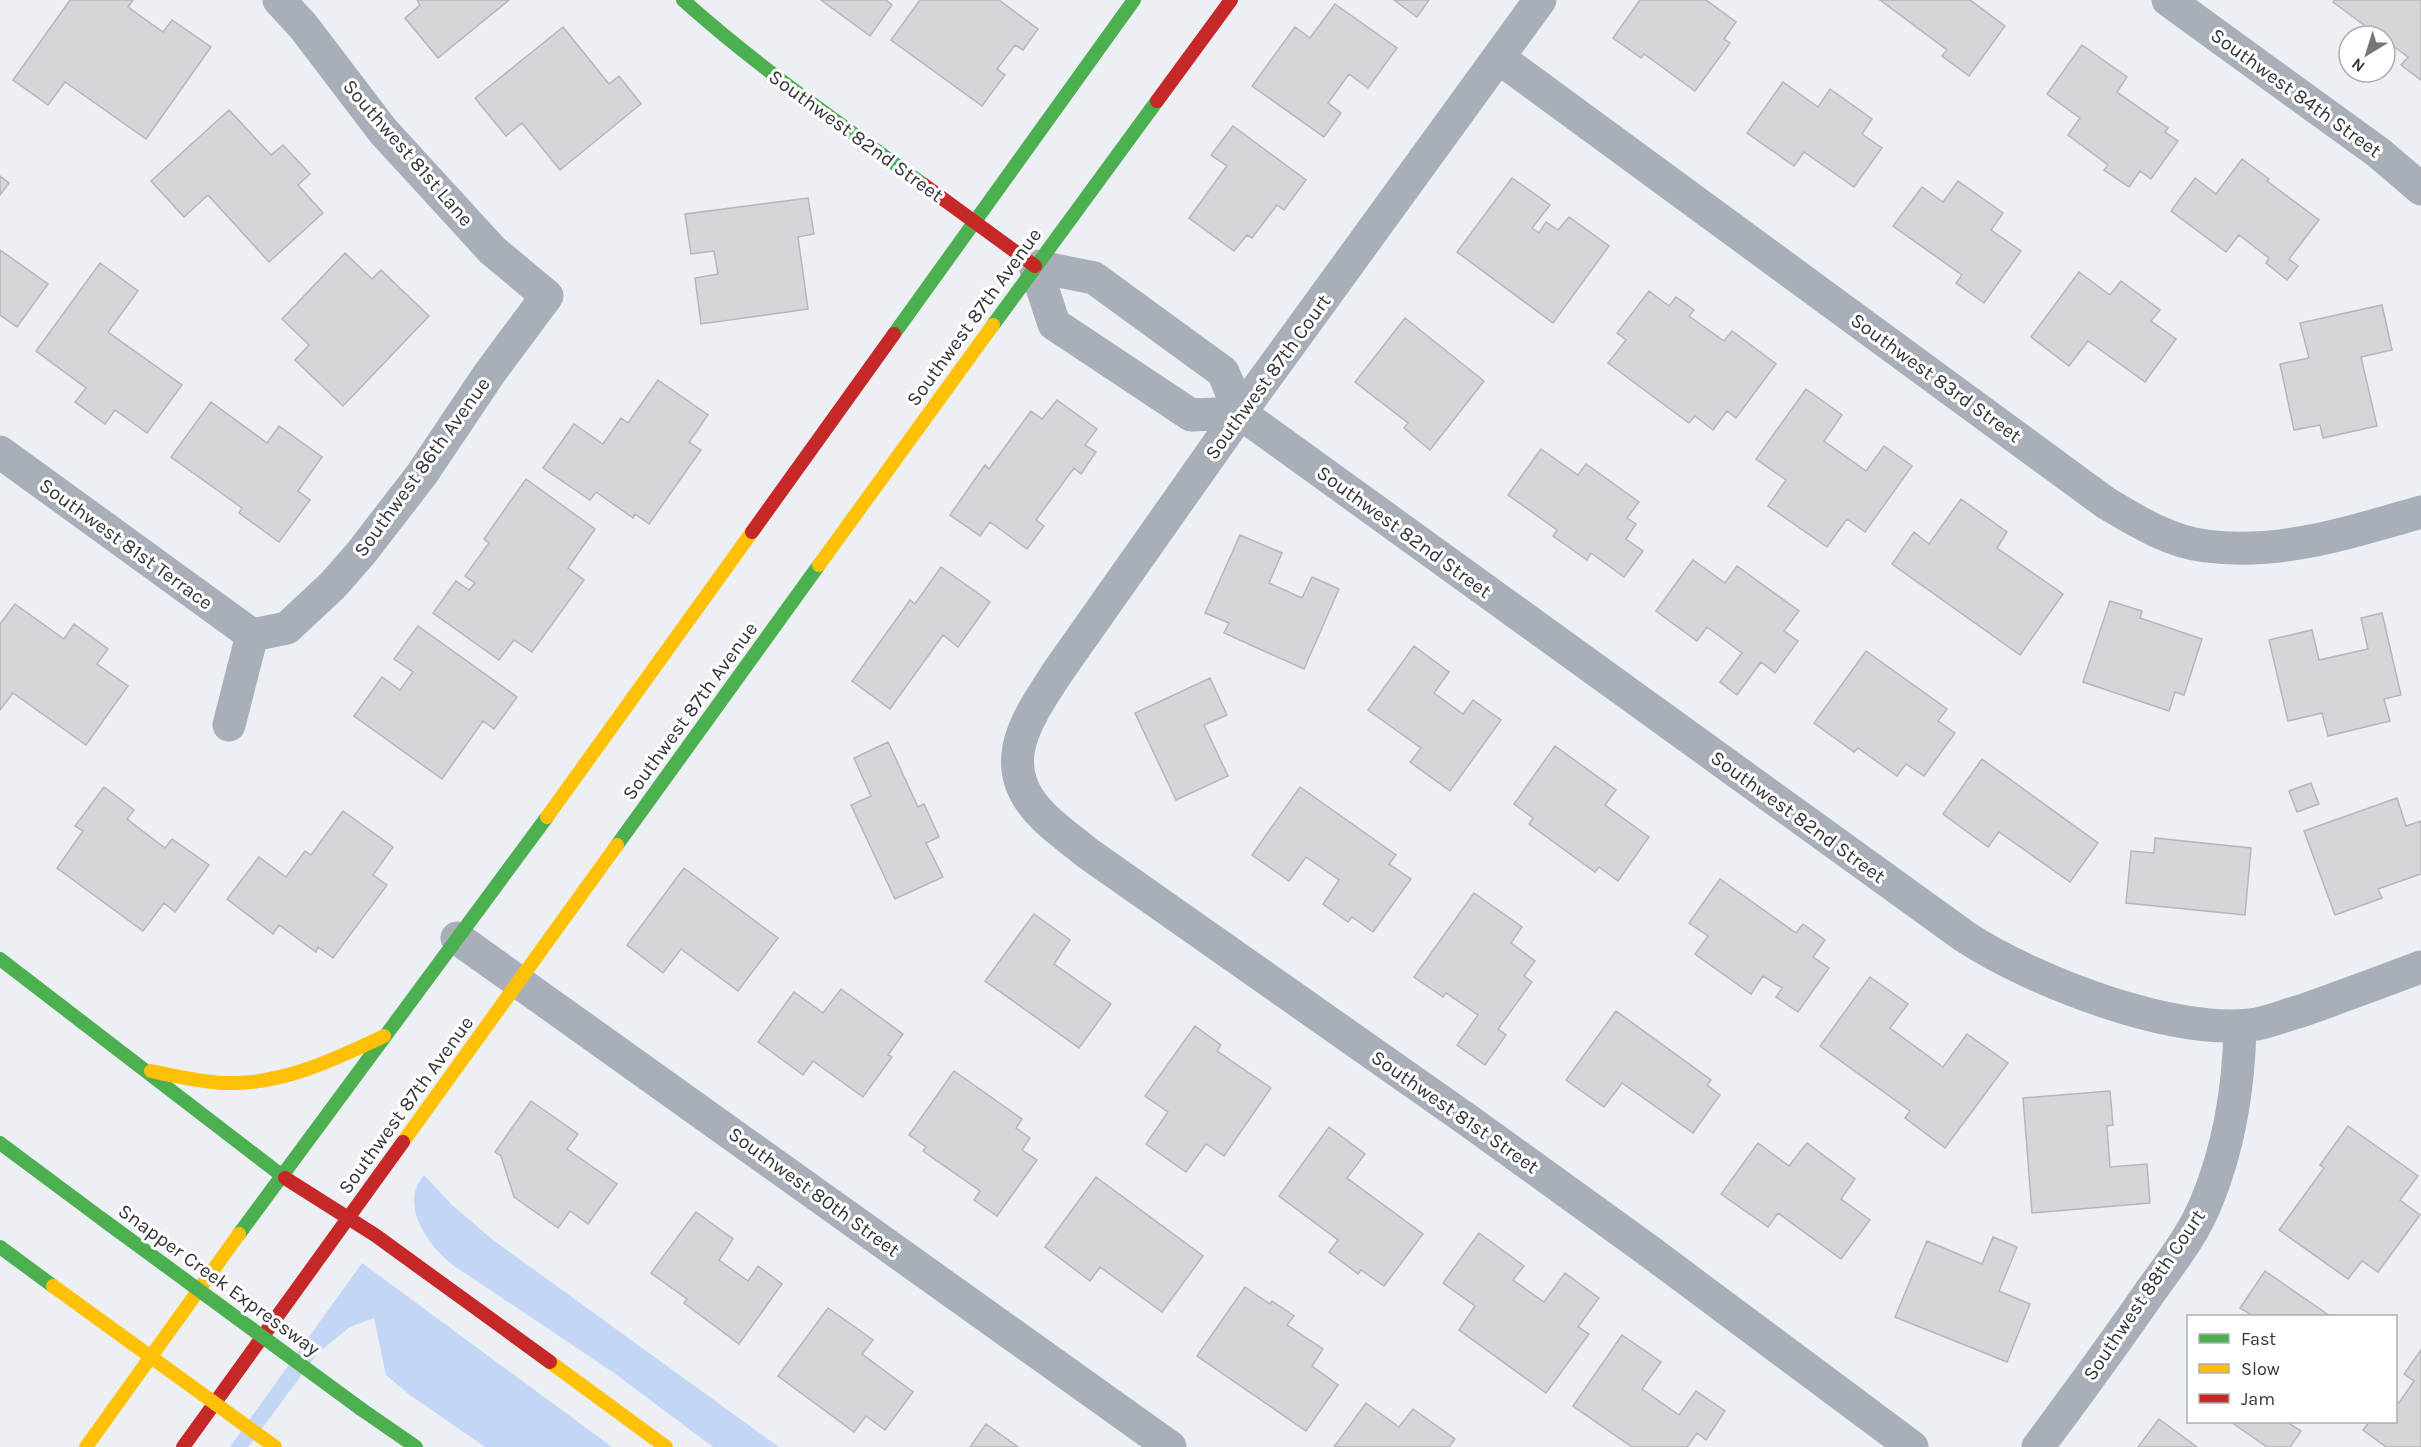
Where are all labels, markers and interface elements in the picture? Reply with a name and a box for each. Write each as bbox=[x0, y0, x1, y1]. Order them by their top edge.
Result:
street label: Southwest 84th Street bbox=[2206, 23, 2386, 163]
north arrow bbox=[2337, 24, 2397, 84]
text: N bbox=[2348, 54, 2368, 76]
street label: Southwest 82nd Street bbox=[764, 65, 948, 207]
street label: Southwest 81st Lane bbox=[338, 75, 478, 231]
street label: Southwest 87th Avenue bbox=[902, 224, 1046, 410]
street label: Southwest 87th Court bbox=[1200, 290, 1336, 464]
street label: Southwest 83rd Street bbox=[1846, 308, 2026, 448]
street label: Southwest 86th Avenue bbox=[349, 373, 495, 561]
street label: Southwest 82nd Street bbox=[1312, 461, 1496, 603]
street label: Southwest 81st Terrace bbox=[35, 473, 217, 615]
street label: Southwest 87th Avenue bbox=[618, 618, 762, 804]
street label: Southwest 82nd Street bbox=[1706, 746, 1890, 888]
street label: Southwest 87th Avenue bbox=[334, 1012, 478, 1198]
street label: Southwest 81st Street bbox=[1367, 1046, 1543, 1179]
street label: Southwest 80th Street bbox=[724, 1122, 904, 1262]
street label: Snapper Creek Expressway bbox=[114, 1199, 324, 1361]
street label: Southwest 88th Court bbox=[2078, 1205, 2210, 1385]
legend bbox=[2187, 1315, 2397, 1423]
text: Fast bbox=[2241, 1328, 2276, 1350]
text: Slow bbox=[2241, 1358, 2280, 1380]
text: Jam bbox=[2241, 1388, 2275, 1410]

